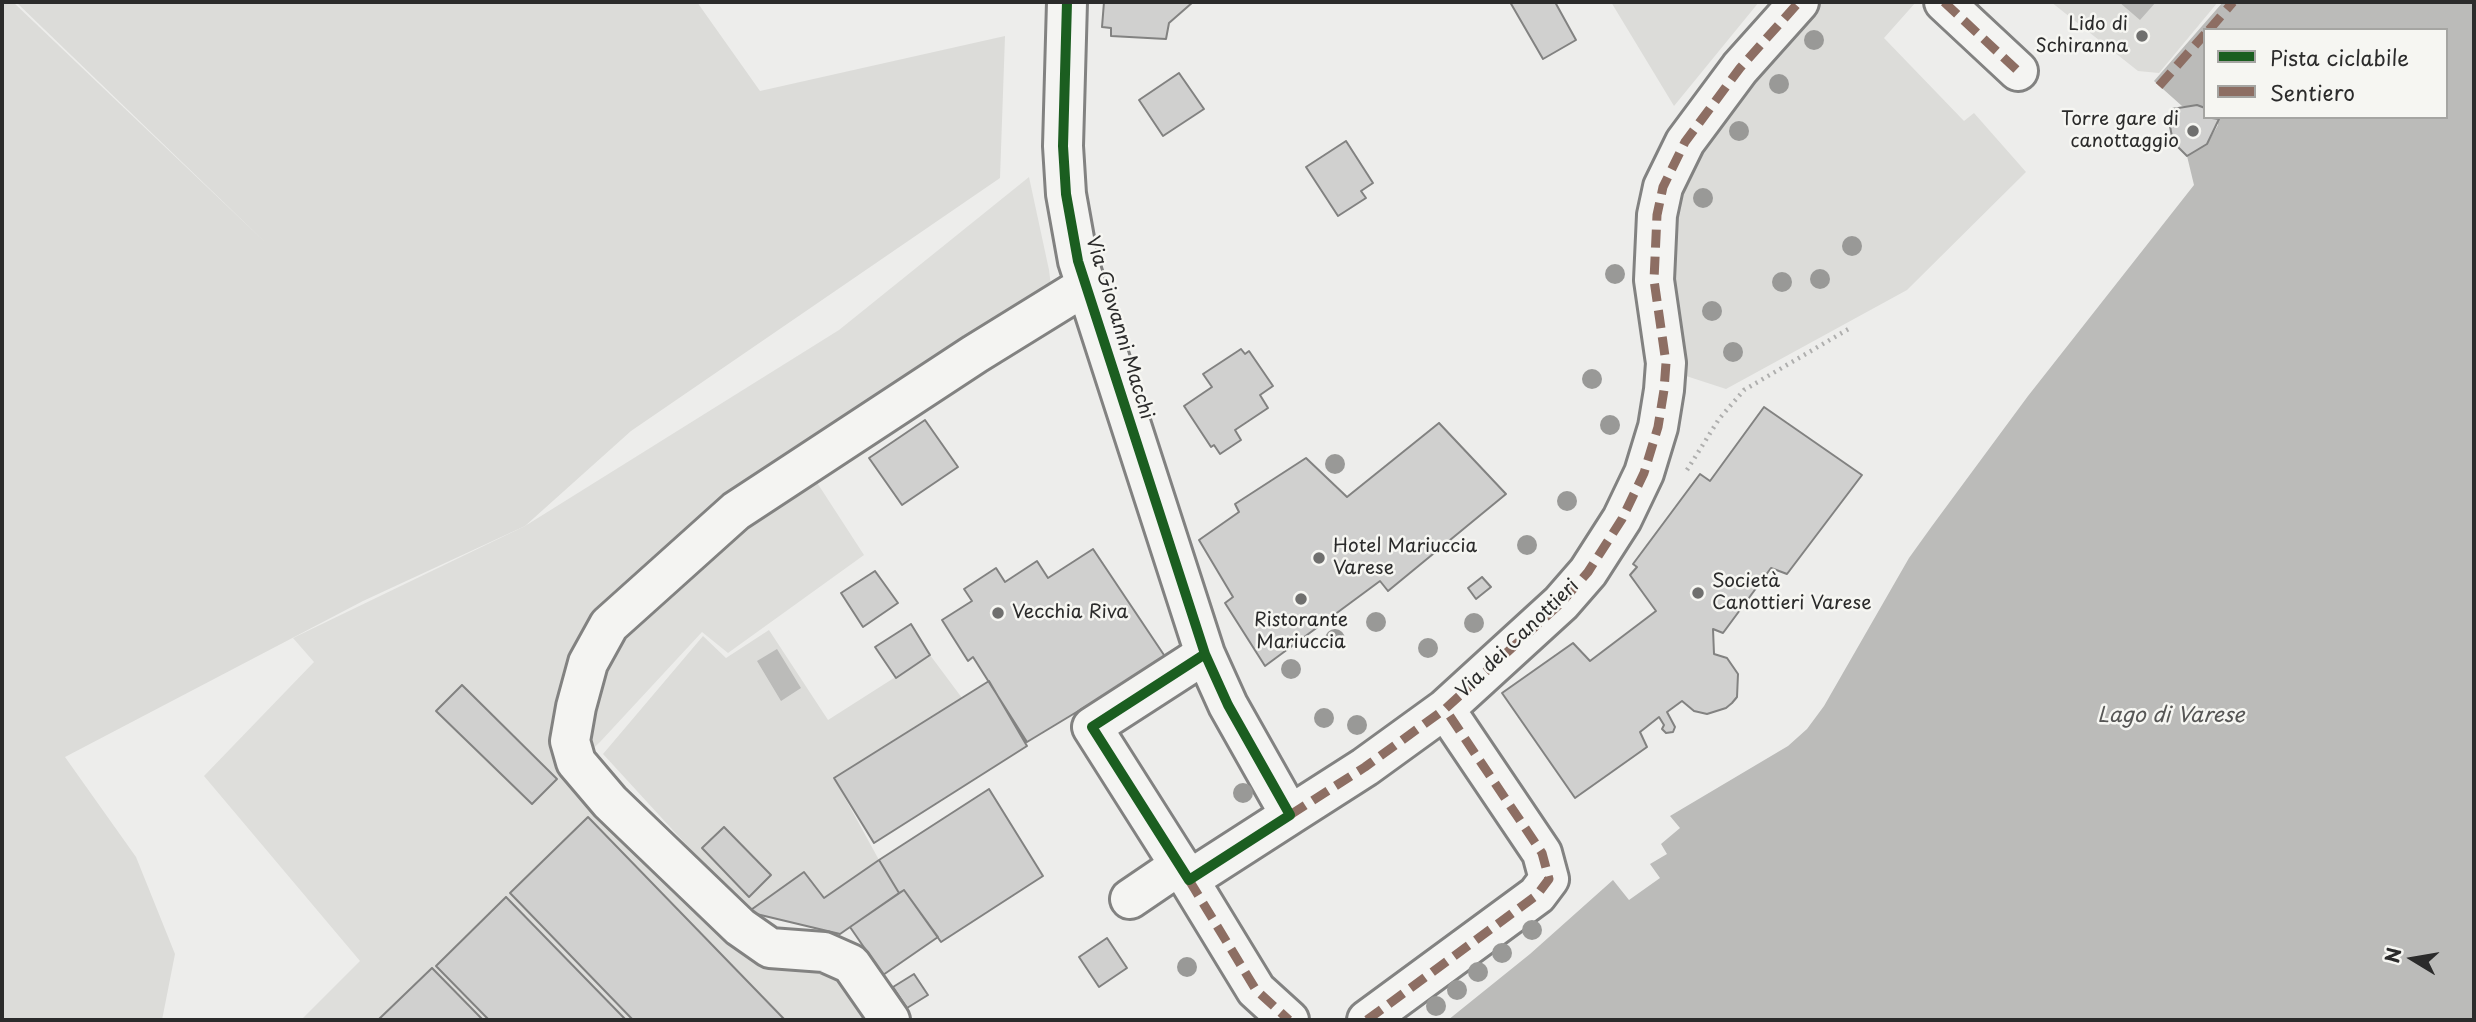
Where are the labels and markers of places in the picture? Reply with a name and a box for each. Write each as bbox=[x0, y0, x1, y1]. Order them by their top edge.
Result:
place label: Lido di Schiranna bbox=[2036, 14, 2128, 58]
marker: Lido di Schiranna bbox=[2134, 28, 2150, 44]
place label: Torre gare di canottaggio bbox=[2061, 109, 2179, 153]
marker: Torre gare di canottaggio bbox=[2185, 123, 2201, 139]
place label: Hotel Mariuccia Varese bbox=[1333, 536, 1477, 580]
marker: Hotel Mariuccia Varese bbox=[1311, 550, 1327, 566]
place label: Società Canottieri Varese bbox=[1712, 571, 1872, 615]
marker: Società Canottieri Varese bbox=[1690, 585, 1706, 601]
marker: Ristorante Mariuccia bbox=[1293, 591, 1309, 607]
place label: Vecchia Riva bbox=[1012, 602, 1128, 624]
marker: Vecchia Riva bbox=[990, 605, 1006, 621]
place label: Ristorante Mariuccia bbox=[1254, 610, 1348, 654]

